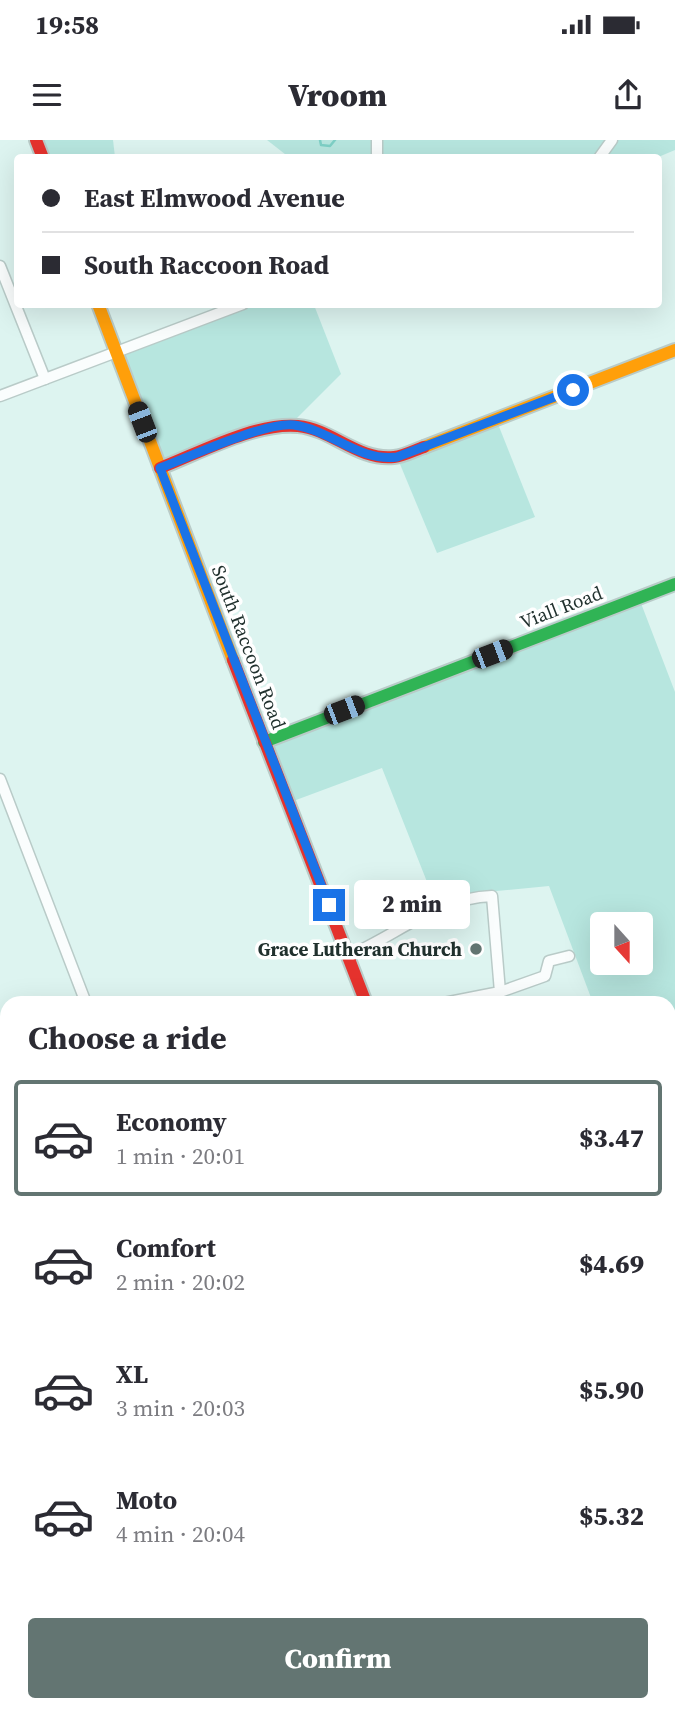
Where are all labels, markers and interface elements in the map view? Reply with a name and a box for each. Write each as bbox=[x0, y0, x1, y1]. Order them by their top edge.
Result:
text: 19:58 bbox=[35, 7, 99, 43]
text: Vroom bbox=[288, 73, 387, 117]
icon: menu bbox=[28, 76, 66, 114]
icon: share bbox=[609, 76, 647, 114]
text: East Elmwood Avenue bbox=[84, 180, 345, 216]
text: South Raccoon Road bbox=[84, 247, 329, 283]
route start bbox=[557, 374, 589, 406]
car bbox=[125, 399, 160, 445]
street label: South Raccoon Road bbox=[206, 561, 292, 733]
street label: Viall Road bbox=[516, 579, 606, 635]
car bbox=[469, 637, 516, 671]
car bbox=[321, 693, 368, 727]
callout: 2 min bbox=[354, 880, 469, 930]
text: 2 min bbox=[382, 888, 442, 920]
route end bbox=[313, 889, 345, 921]
north arrow bbox=[590, 912, 653, 975]
map controls bbox=[590, 912, 653, 975]
place label: Grace Lutheran Church bbox=[258, 936, 462, 962]
marker: Grace Lutheran Church bbox=[468, 941, 484, 957]
text: Choose a ride bbox=[28, 1016, 227, 1060]
text: Economy bbox=[116, 1104, 227, 1140]
icon: car bbox=[32, 1107, 95, 1170]
text: $3.47 bbox=[579, 1120, 644, 1156]
text: 1 min · 20:01 bbox=[116, 1140, 245, 1172]
text: Comfort bbox=[116, 1230, 216, 1266]
icon: car bbox=[32, 1233, 95, 1296]
text: $4.69 bbox=[579, 1246, 644, 1282]
text: 2 min · 20:02 bbox=[116, 1266, 245, 1298]
text: XL bbox=[116, 1356, 148, 1392]
icon: car bbox=[32, 1359, 95, 1422]
text: $5.90 bbox=[579, 1372, 644, 1408]
text: 3 min · 20:03 bbox=[116, 1392, 245, 1424]
text: Moto bbox=[116, 1482, 177, 1518]
icon: car bbox=[32, 1485, 95, 1548]
text: $5.32 bbox=[579, 1498, 644, 1534]
text: 4 min · 20:04 bbox=[116, 1518, 245, 1550]
button: Confirm bbox=[28, 1618, 648, 1698]

